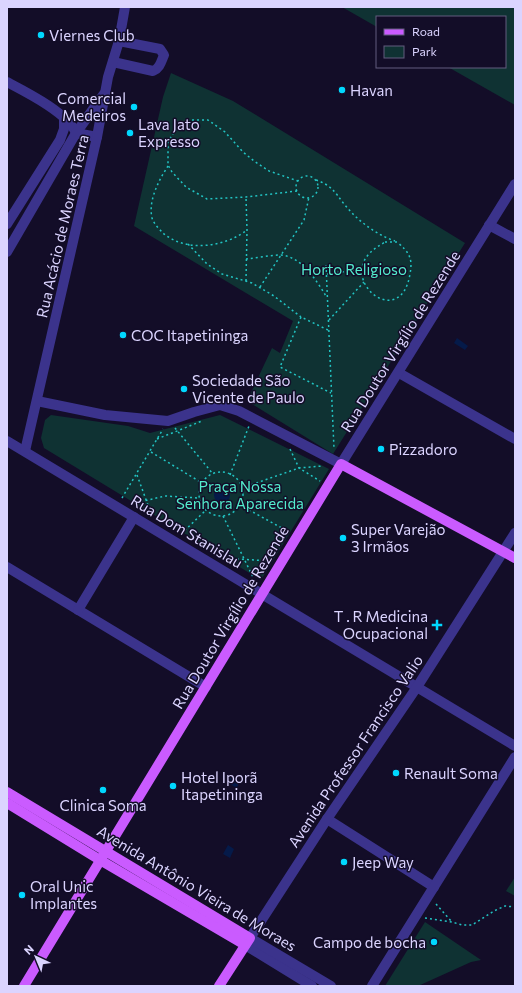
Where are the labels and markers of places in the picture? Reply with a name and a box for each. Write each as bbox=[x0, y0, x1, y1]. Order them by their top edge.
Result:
place label: Viernes Club bbox=[49, 26, 135, 44]
marker: Viernes Club bbox=[36, 30, 46, 40]
place label: Havan bbox=[350, 81, 393, 99]
marker: Havan bbox=[337, 85, 347, 95]
place label: Comercial Medeiros bbox=[57, 89, 126, 124]
marker: Comercial Medeiros bbox=[129, 102, 139, 112]
place label: Lava Jato Expresso bbox=[138, 115, 200, 150]
marker: Lava Jato Expresso bbox=[125, 128, 135, 138]
place label: COC Itapetininga bbox=[131, 326, 248, 344]
marker: COC Itapetininga bbox=[118, 330, 128, 340]
place label: Sociedade São Vicente de Paulo bbox=[192, 371, 305, 406]
marker: Sociedade São Vicente de Paulo bbox=[179, 384, 189, 394]
place label: Pizzadoro bbox=[389, 440, 457, 458]
marker: Pizzadoro bbox=[376, 444, 386, 454]
place label: Super Varejão 3 Irmãos bbox=[351, 520, 445, 555]
marker: Super Varejão 3 Irmãos bbox=[338, 533, 348, 543]
place label: T . R Medicina Ocupacional bbox=[334, 607, 428, 642]
marker: T . R Medicina Ocupacional bbox=[431, 619, 443, 631]
place label: Renault Soma bbox=[404, 764, 498, 782]
place label: Hotel Iporã Itapetininga bbox=[181, 768, 263, 803]
marker: Renault Soma bbox=[391, 768, 401, 778]
marker: Hotel Iporã Itapetininga bbox=[168, 781, 178, 791]
marker: Clinica Soma bbox=[98, 785, 108, 795]
place label: Clinica Soma bbox=[59, 796, 147, 814]
place label: Jeep Way bbox=[352, 853, 414, 871]
marker: Jeep Way bbox=[339, 857, 349, 867]
place label: Oral Unic Implantes bbox=[30, 877, 97, 912]
marker: Oral Unic Implantes bbox=[17, 890, 27, 900]
place label: Campo de bocha bbox=[313, 933, 426, 951]
marker: Campo de bocha bbox=[429, 937, 439, 947]

